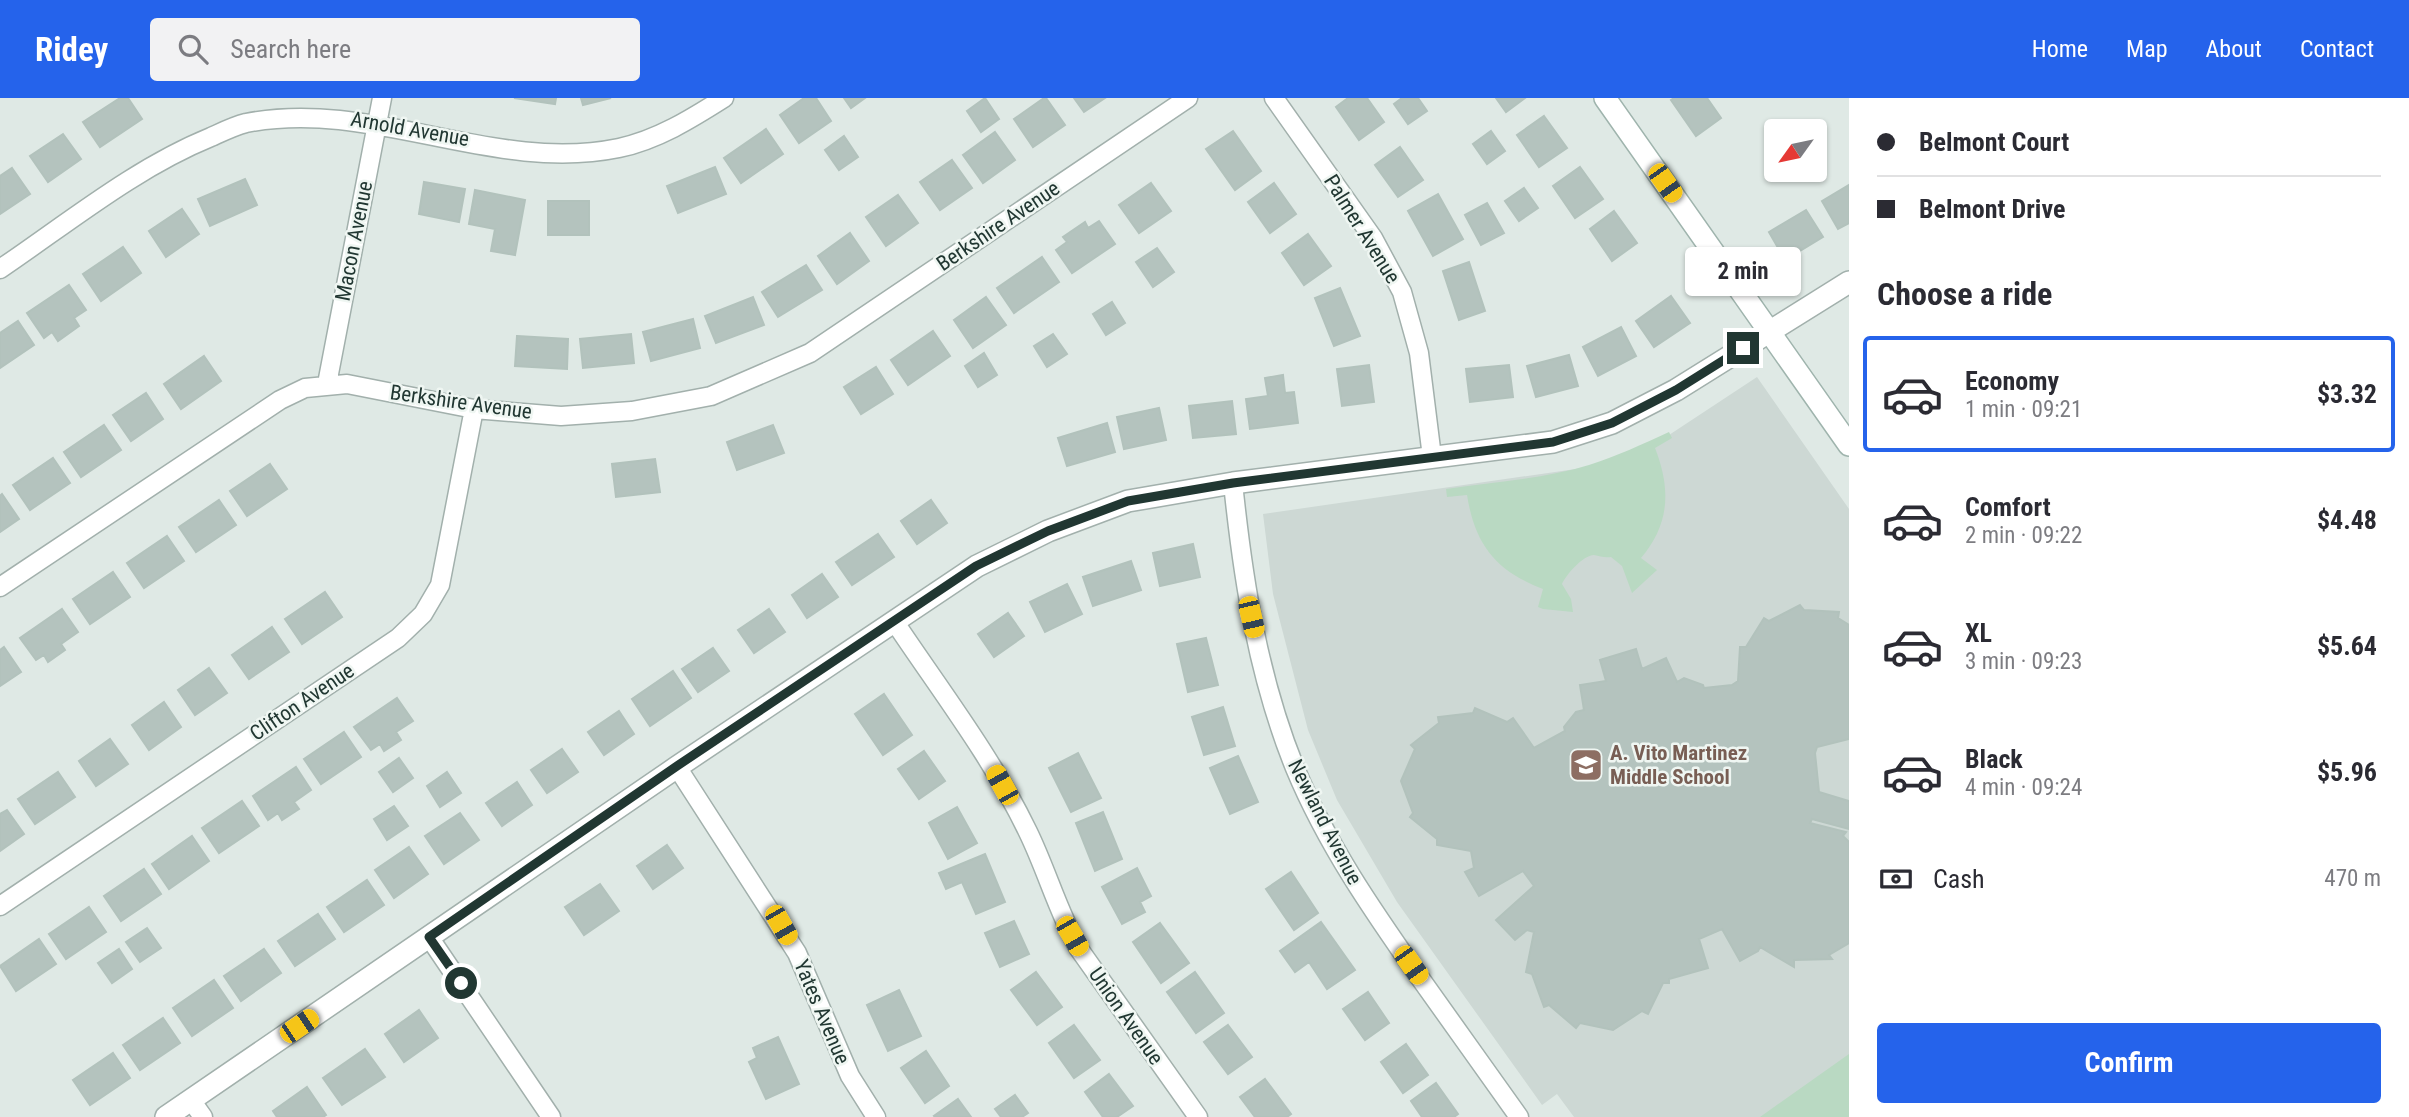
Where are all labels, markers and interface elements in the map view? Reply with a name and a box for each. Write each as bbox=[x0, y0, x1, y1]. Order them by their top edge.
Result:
search box bbox=[150, 18, 640, 81]
text: Ridey bbox=[35, 30, 108, 69]
icon: search bbox=[174, 30, 212, 68]
text: Search here bbox=[230, 34, 351, 64]
text: Home bbox=[2032, 35, 2088, 63]
text: Map bbox=[2126, 35, 2168, 63]
text: About bbox=[2206, 35, 2262, 63]
text: Contact bbox=[2300, 35, 2374, 63]
street label: Arnold Avenue bbox=[349, 107, 471, 151]
north arrow bbox=[1764, 119, 1827, 182]
map controls bbox=[1764, 119, 1827, 182]
text: Belmont Court bbox=[1919, 127, 2069, 157]
car bbox=[1645, 160, 1686, 206]
street label: Palmer Avenue bbox=[1319, 170, 1405, 288]
street label: Berkshire Avenue bbox=[932, 176, 1064, 276]
street label: Macon Avenue bbox=[331, 179, 377, 303]
text: Belmont Drive bbox=[1919, 194, 2065, 224]
callout: 2 min bbox=[1685, 246, 1801, 296]
text: 2 min bbox=[1717, 258, 1769, 285]
text: Choose a ride bbox=[1877, 275, 2052, 313]
route end bbox=[1727, 332, 1759, 364]
icon: car bbox=[1881, 363, 1944, 426]
text: Economy bbox=[1965, 366, 2059, 396]
text: $3.32 bbox=[2317, 379, 2377, 409]
street label: Berkshire Avenue bbox=[389, 380, 534, 424]
text: 1 min · 09:21 bbox=[1965, 396, 2082, 423]
icon: car bbox=[1881, 489, 1944, 552]
text: Comfort bbox=[1965, 492, 2051, 522]
text: $4.48 bbox=[2317, 505, 2377, 535]
text: 2 min · 09:22 bbox=[1965, 522, 2082, 549]
car bbox=[1237, 594, 1266, 640]
icon: car bbox=[1881, 615, 1944, 678]
text: XL bbox=[1965, 618, 1992, 648]
text: $5.64 bbox=[2317, 631, 2377, 661]
text: 3 min · 09:23 bbox=[1965, 648, 2082, 675]
street label: Clifton Avenue bbox=[245, 658, 359, 746]
place label: A. Vito Martinez Middle School bbox=[1610, 741, 1747, 789]
icon: car bbox=[1881, 741, 1944, 804]
text: Black bbox=[1965, 744, 2023, 774]
school or university icon: A. Vito Martinez Middle School bbox=[1567, 746, 1605, 784]
street label: Newland Avenue bbox=[1283, 755, 1367, 889]
text: $5.96 bbox=[2317, 757, 2377, 787]
car bbox=[983, 762, 1022, 808]
text: 4 min · 09:24 bbox=[1965, 774, 2082, 801]
icon: cash bbox=[1877, 860, 1915, 898]
text: Cash bbox=[1933, 864, 1985, 894]
text: 470 m bbox=[2324, 865, 2381, 892]
car bbox=[762, 902, 801, 948]
car bbox=[1053, 913, 1092, 959]
car bbox=[1391, 942, 1432, 988]
street label: Yates Avenue bbox=[789, 956, 855, 1068]
street label: Union Avenue bbox=[1084, 963, 1168, 1069]
route start bbox=[445, 967, 477, 999]
car bbox=[276, 1006, 323, 1046]
button: Confirm bbox=[1877, 1023, 2381, 1103]

